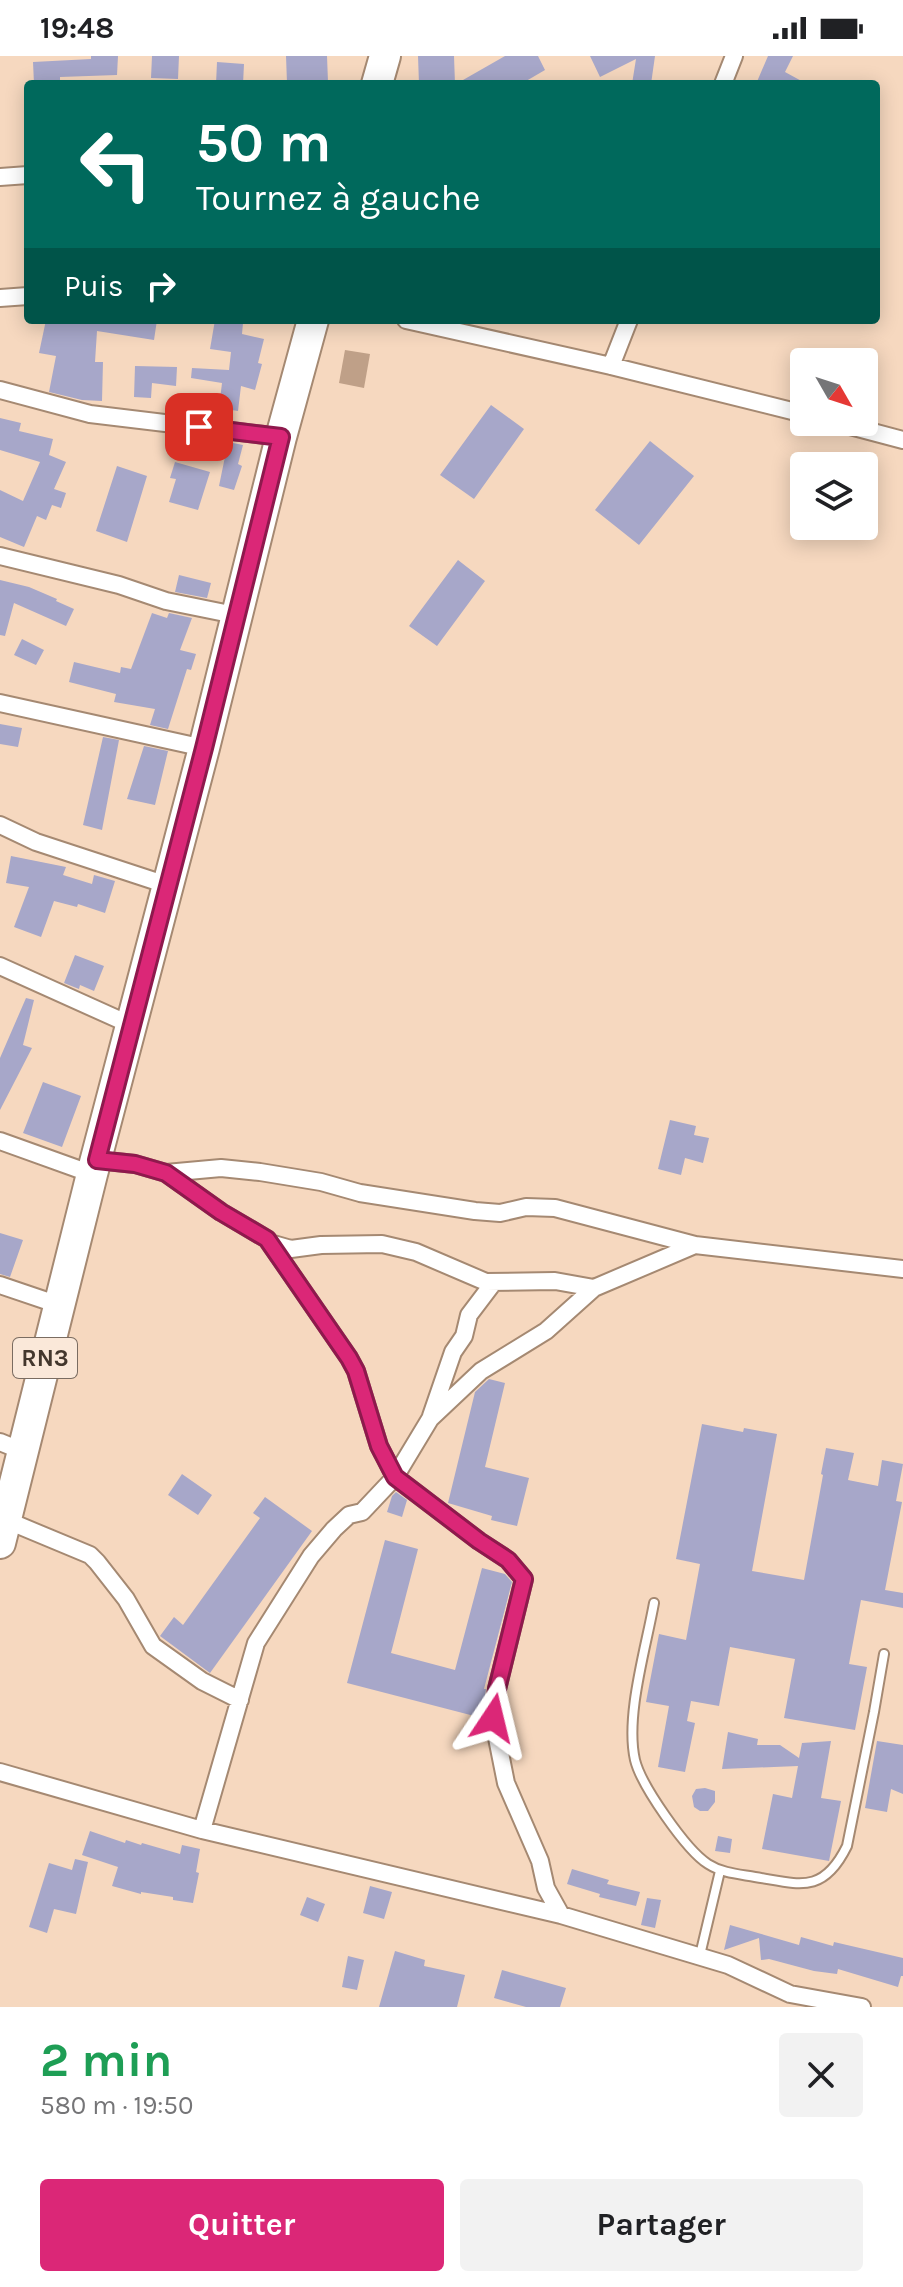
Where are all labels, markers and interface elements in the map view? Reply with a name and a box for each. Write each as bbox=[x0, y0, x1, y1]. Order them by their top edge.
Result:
text: 19:48 bbox=[40, 10, 114, 46]
text: 50 m bbox=[196, 110, 331, 175]
icon: left bbox=[64, 112, 168, 216]
text: Tournez à gauche bbox=[196, 177, 481, 219]
icon: right bbox=[139, 264, 183, 308]
text: Puis bbox=[64, 268, 123, 304]
north arrow bbox=[790, 348, 878, 436]
map controls bbox=[790, 348, 878, 540]
pin bbox=[165, 393, 233, 461]
icon: arrive bbox=[177, 405, 221, 449]
button: layers bbox=[790, 452, 878, 540]
road number: RN3 bbox=[13, 1338, 77, 1378]
position arrow bbox=[451, 1676, 535, 1760]
text: 2 min bbox=[40, 2032, 172, 2088]
button: close bbox=[779, 2033, 863, 2117]
text: 580 m · 19:50 bbox=[40, 2090, 193, 2121]
button: Quitter bbox=[40, 2179, 444, 2271]
button: Partager bbox=[460, 2179, 863, 2271]

